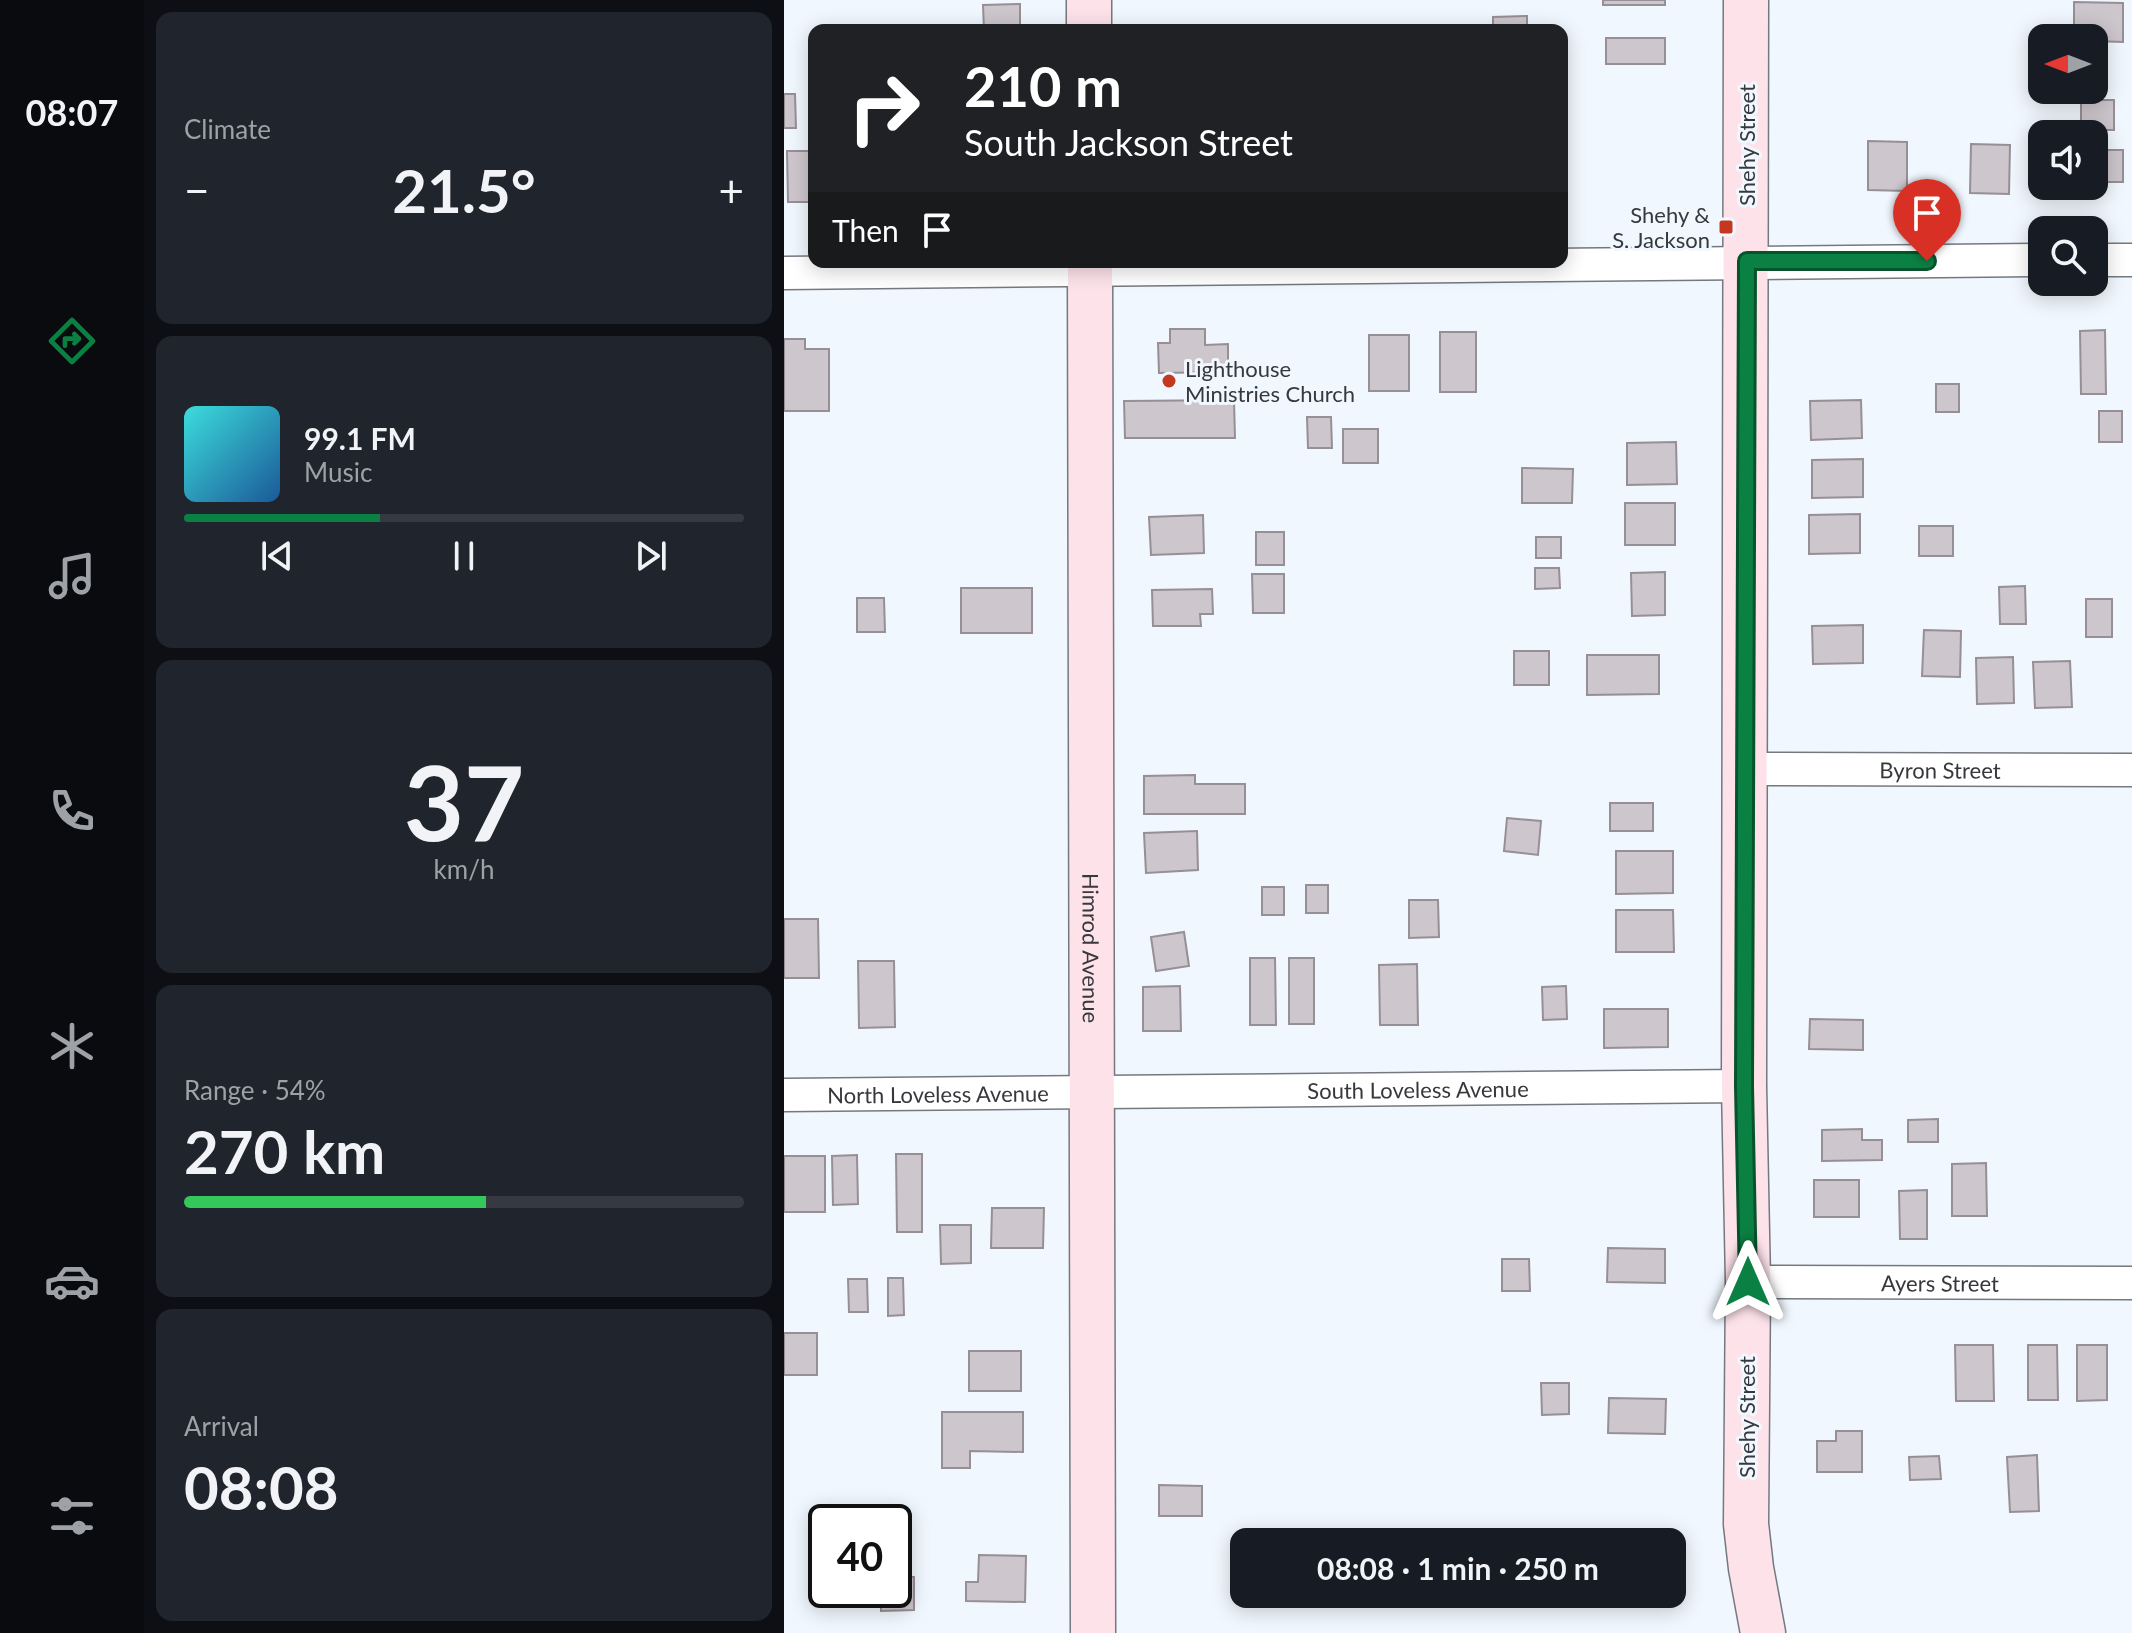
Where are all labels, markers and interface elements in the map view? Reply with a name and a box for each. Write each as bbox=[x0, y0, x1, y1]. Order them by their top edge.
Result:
north arrow bbox=[2028, 24, 2108, 104]
map controls bbox=[2028, 24, 2108, 296]
text: 210 m bbox=[964, 52, 1122, 119]
icon: right bbox=[832, 56, 936, 160]
street label: Shehy Street bbox=[1733, 84, 1760, 206]
text: 08:07 bbox=[26, 90, 118, 134]
text: Climate bbox=[184, 113, 271, 145]
text: South Jackson Street bbox=[964, 120, 1293, 164]
button: sound bbox=[2028, 120, 2108, 200]
text: 21.5° bbox=[392, 154, 536, 226]
text: − bbox=[184, 164, 210, 216]
text: + bbox=[718, 164, 744, 216]
pin bbox=[1893, 179, 1961, 261]
icon: arrive bbox=[1905, 191, 1949, 235]
place label: Shehy & S. Jackson bbox=[1612, 201, 1710, 253]
icon: arrive bbox=[915, 208, 959, 252]
text: Then bbox=[832, 212, 899, 248]
button: search bbox=[2028, 216, 2108, 296]
marker: Shehy & S. Jackson bbox=[1717, 218, 1735, 236]
icon: directions bbox=[44, 313, 100, 369]
place label: Lighthouse Ministries Church bbox=[1185, 355, 1355, 407]
marker: Lighthouse Ministries Church bbox=[1160, 372, 1178, 390]
text: 99.1 FM bbox=[304, 420, 416, 456]
text: Music bbox=[304, 456, 372, 488]
icon: previous bbox=[255, 534, 299, 578]
icon: pause bbox=[442, 534, 486, 578]
icon: next bbox=[629, 534, 673, 578]
icon: music bbox=[44, 548, 100, 604]
text: 37 bbox=[404, 738, 524, 863]
street label: Byron Street bbox=[1879, 756, 2001, 783]
icon: phone bbox=[44, 783, 100, 839]
text: km/h bbox=[434, 853, 494, 885]
street label: Himrod Avenue bbox=[1078, 873, 1105, 1023]
icon: climate bbox=[44, 1018, 100, 1074]
text: Range · 54% bbox=[184, 1074, 326, 1106]
street label: South Loveless Avenue bbox=[1307, 1075, 1529, 1104]
street label: North Loveless Avenue bbox=[827, 1079, 1049, 1108]
text: 270 km bbox=[184, 1115, 385, 1187]
position arrow bbox=[1706, 1240, 1790, 1324]
icon: car bbox=[44, 1253, 100, 1309]
street label: Ayers Street bbox=[1881, 1269, 1999, 1296]
street label: Shehy Street bbox=[1733, 1356, 1760, 1478]
text: Arrival bbox=[184, 1410, 259, 1442]
text: 08:08 bbox=[184, 1451, 339, 1523]
icon: filters bbox=[44, 1488, 100, 1544]
speed limit sign: 40 bbox=[808, 1504, 912, 1608]
text: 08:08 · 1 min · 250 m bbox=[1317, 1550, 1599, 1586]

